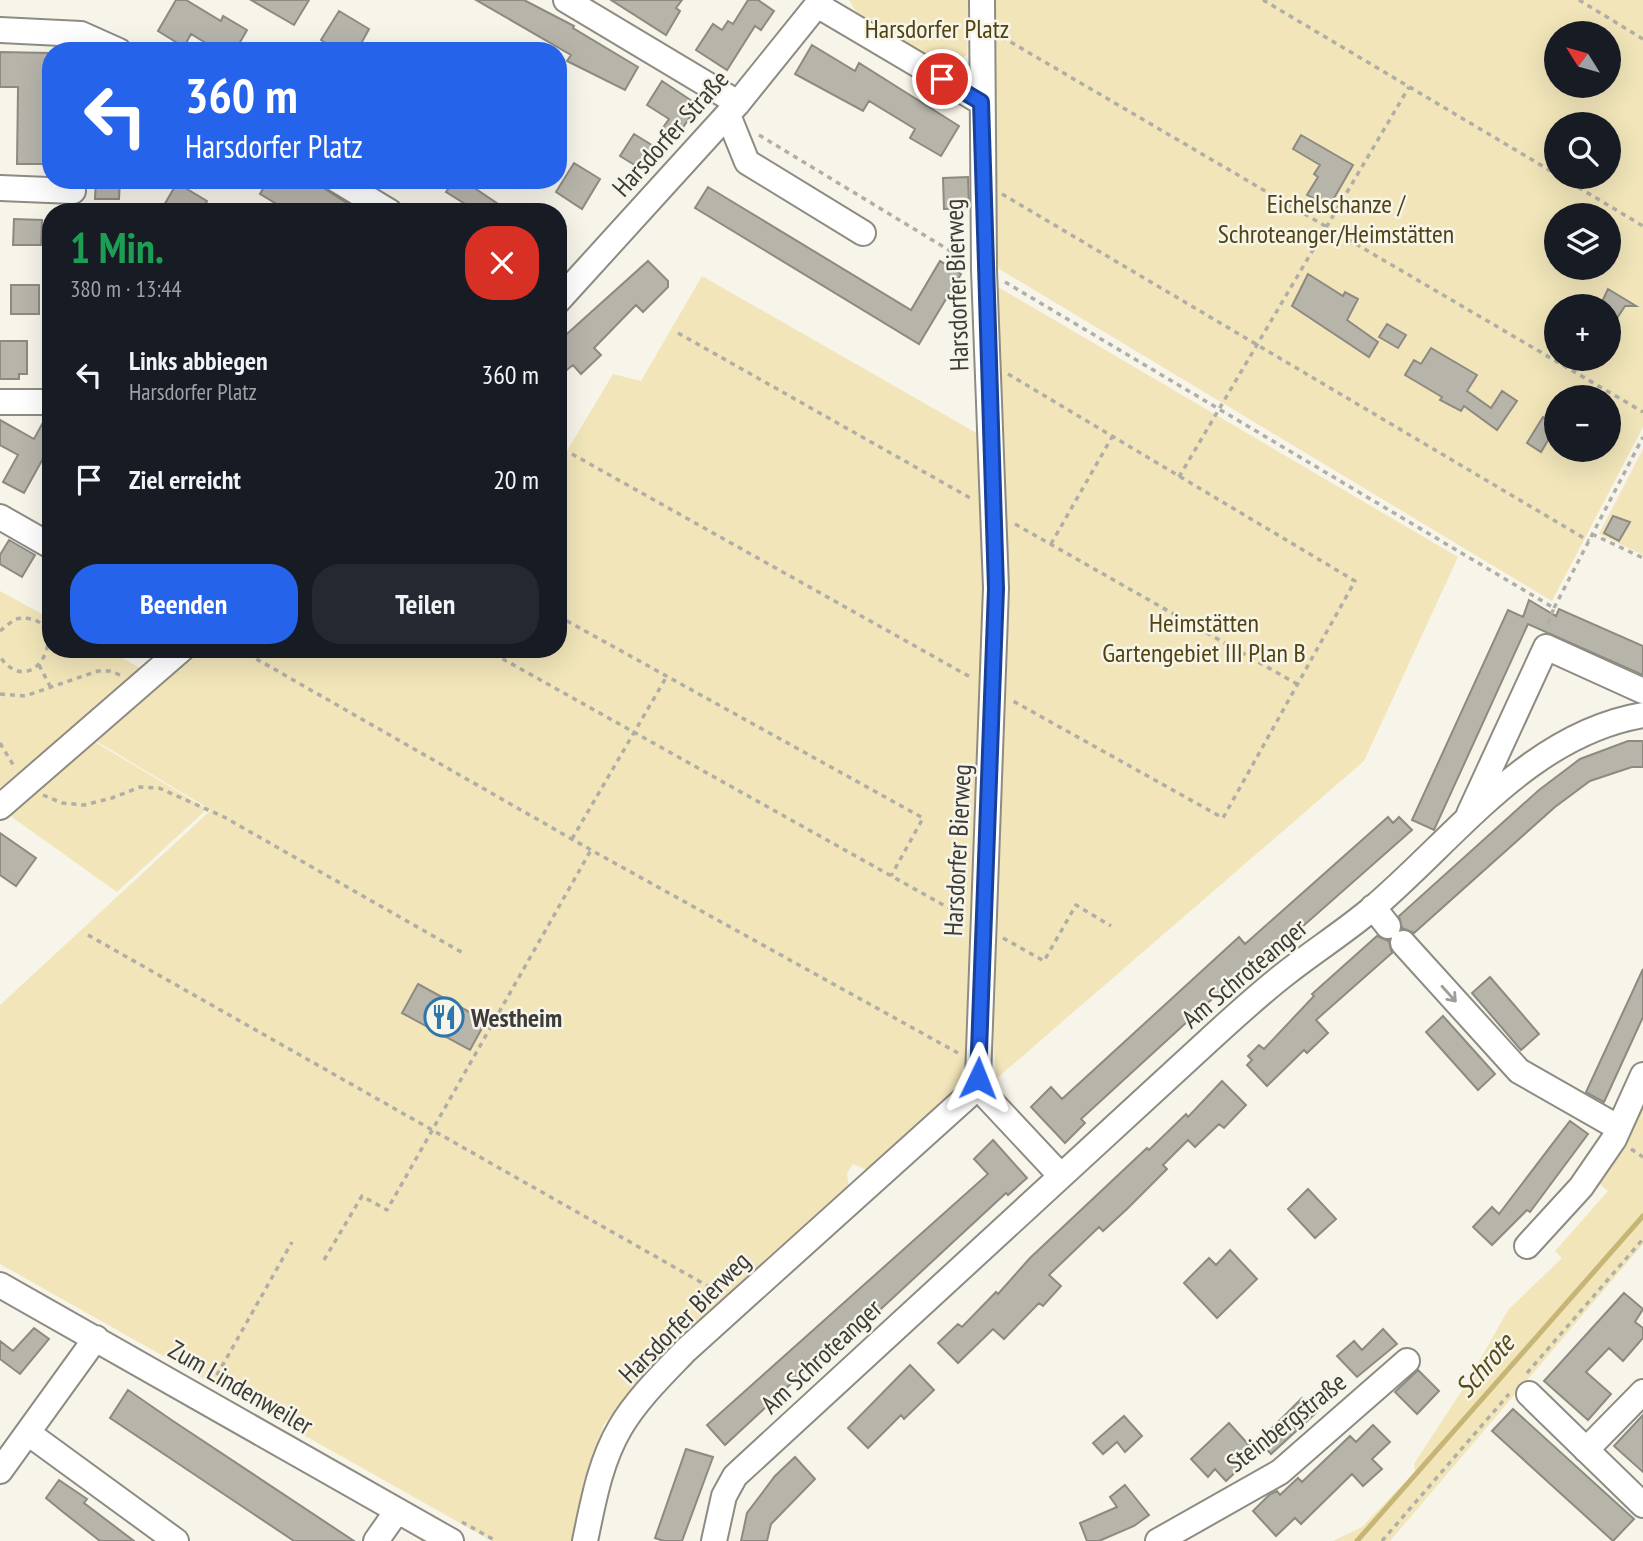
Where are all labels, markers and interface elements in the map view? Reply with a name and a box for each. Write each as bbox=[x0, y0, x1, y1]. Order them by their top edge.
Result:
park label: Harsdorfer Platz bbox=[865, 12, 1009, 45]
north arrow bbox=[1544, 21, 1620, 98]
map controls bbox=[1544, 21, 1621, 462]
pin bbox=[912, 49, 972, 109]
icon: arrive bbox=[923, 60, 961, 98]
text: 360 m bbox=[185, 63, 298, 127]
street label: Harsdorfer Straße bbox=[605, 63, 735, 203]
icon: left bbox=[70, 70, 161, 161]
button: search bbox=[1544, 112, 1621, 189]
text: Harsdorfer Platz bbox=[185, 125, 363, 167]
park label: Eichelschanze / Schroteanger/Heimstätten bbox=[1218, 187, 1454, 250]
street label: Harsdorfer Bierweg bbox=[937, 198, 975, 372]
button: layers bbox=[1544, 203, 1621, 280]
text: 1 Min. bbox=[70, 220, 164, 275]
button: close bbox=[465, 226, 539, 300]
text: 380 m · 13:44 bbox=[70, 274, 182, 303]
button: + bbox=[1544, 294, 1621, 371]
text: Links abbiegen bbox=[129, 344, 268, 377]
icon: left bbox=[70, 356, 108, 394]
text: 360 m bbox=[481, 358, 539, 391]
text: Harsdorfer Platz bbox=[129, 377, 257, 406]
button: − bbox=[1544, 385, 1621, 462]
icon: arrive bbox=[70, 461, 108, 499]
text: Ziel erreicht bbox=[129, 463, 241, 496]
text: 20 m bbox=[493, 463, 539, 496]
button: Beenden bbox=[70, 564, 298, 644]
button: Teilen bbox=[312, 564, 539, 644]
park label: Heimstätten Gartengebiet III Plan B bbox=[1102, 606, 1306, 669]
street label: Harsdorfer Bierweg bbox=[936, 763, 978, 937]
street label: Am Schroteanger bbox=[1175, 911, 1313, 1035]
one-way arrow bbox=[1441, 985, 1457, 1003]
restaurant icon: Westheim bbox=[423, 996, 465, 1038]
place label: Westheim bbox=[470, 1001, 562, 1034]
position arrow bbox=[941, 1041, 1015, 1115]
street label: Harsdorfer Bierweg bbox=[611, 1244, 757, 1390]
street label: Am Schroteanger bbox=[754, 1292, 888, 1420]
water label: Schrote bbox=[1446, 1323, 1524, 1405]
street label: Zum Lindenweiler bbox=[163, 1332, 319, 1442]
street label: Steinbergstraße bbox=[1219, 1365, 1353, 1479]

